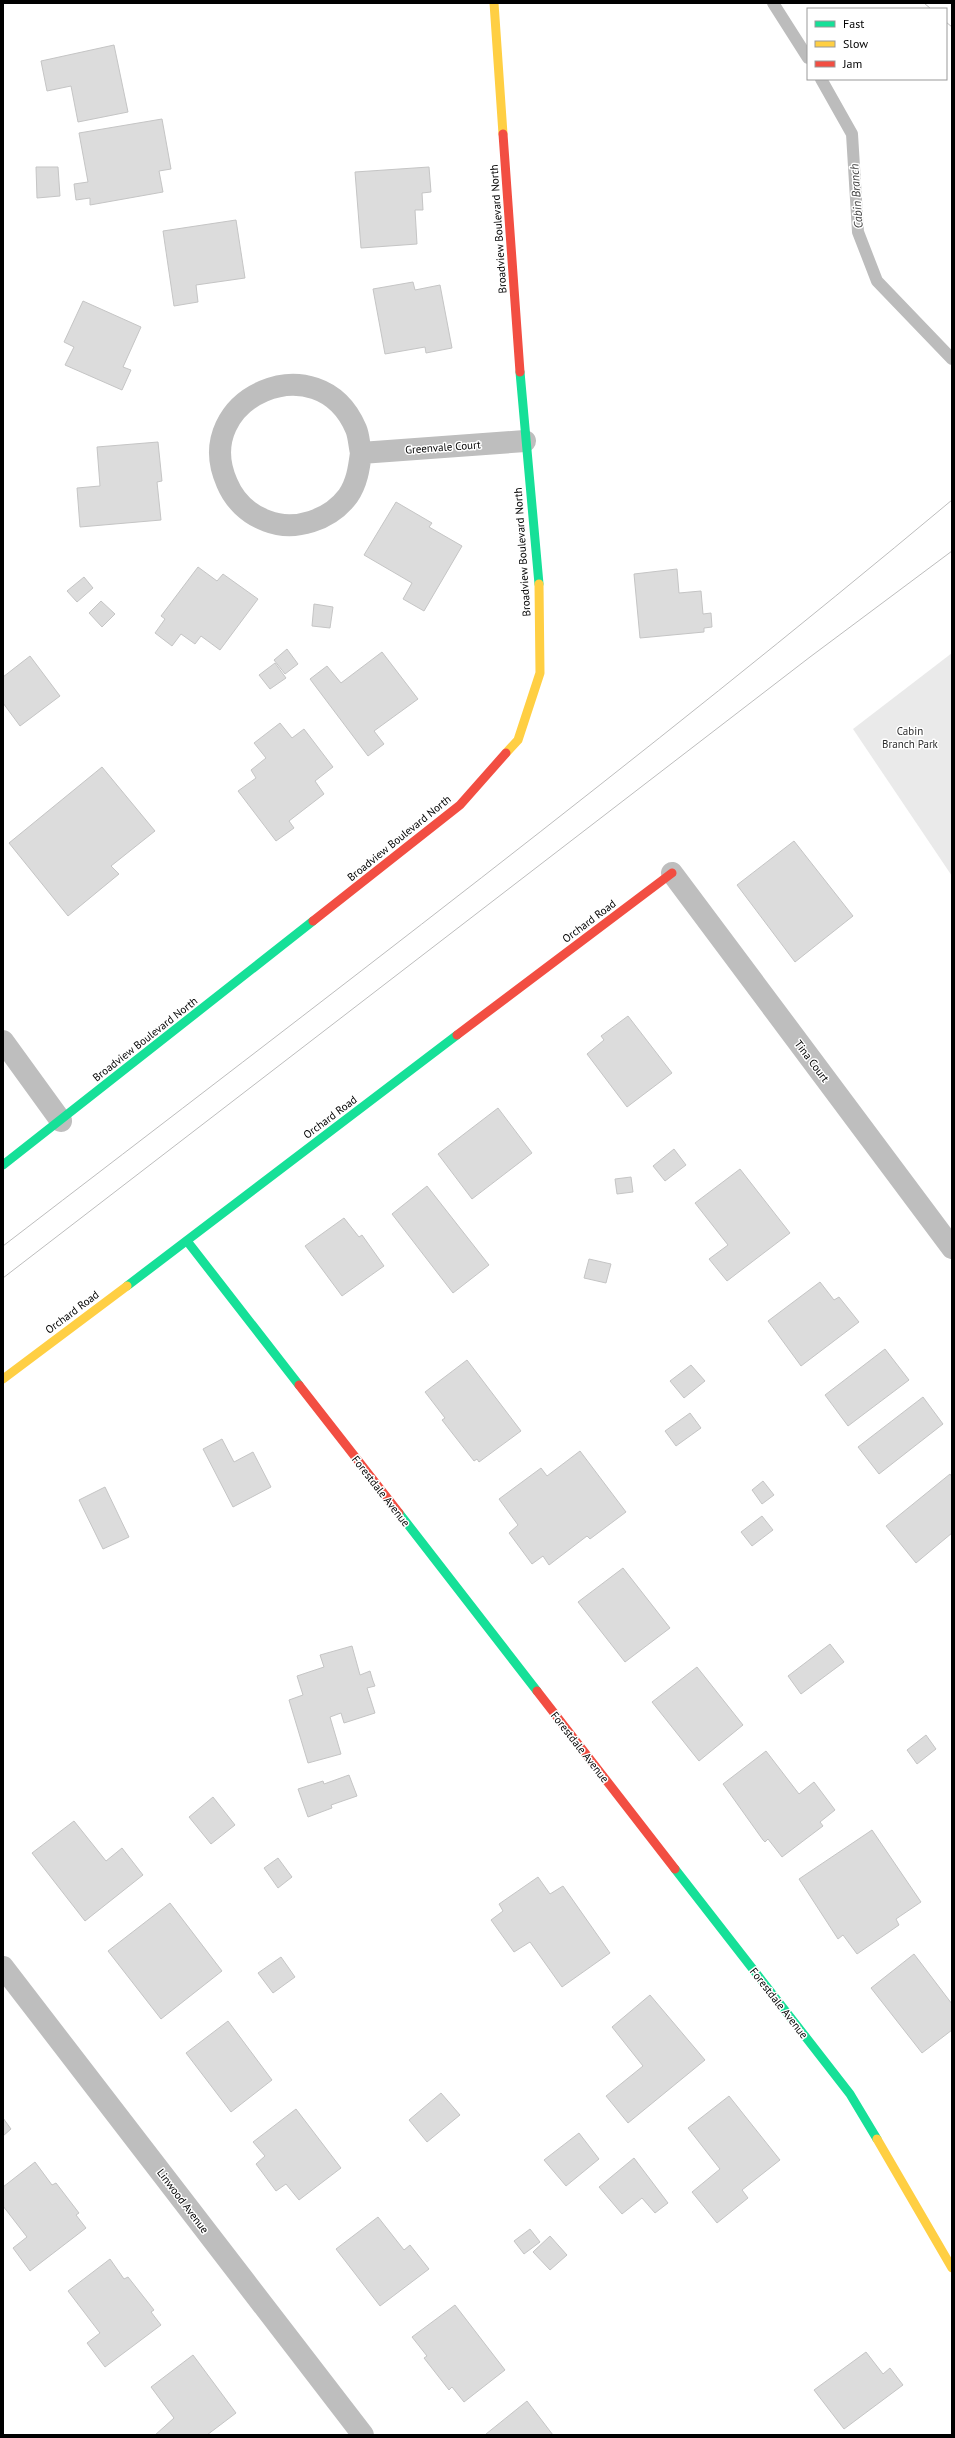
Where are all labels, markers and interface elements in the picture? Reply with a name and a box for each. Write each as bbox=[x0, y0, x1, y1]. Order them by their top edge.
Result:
legend bbox=[807, 8, 947, 80]
text: Fast bbox=[843, 16, 864, 31]
text: Slow bbox=[843, 36, 868, 51]
text: Jam bbox=[842, 56, 862, 71]
water label: Cabin Branch bbox=[846, 163, 866, 229]
street label: Broadview Boulevard North bbox=[487, 164, 509, 294]
street label: Greenvale Court bbox=[405, 437, 481, 457]
street label: Broadview Boulevard North bbox=[511, 487, 533, 617]
park label: Cabin Branch Park bbox=[882, 724, 939, 751]
street label: Broadview Boulevard North bbox=[344, 792, 454, 884]
street label: Orchard Road bbox=[559, 896, 619, 946]
street label: Broadview Boulevard North bbox=[90, 994, 200, 1084]
street label: Tina Court bbox=[792, 1037, 832, 1085]
street label: Orchard Road bbox=[300, 1092, 360, 1142]
street label: Orchard Road bbox=[42, 1287, 102, 1337]
street label: Forestdale Avenue bbox=[349, 1453, 413, 1530]
street label: Forestdale Avenue bbox=[548, 1709, 612, 1786]
street label: Forestdale Avenue bbox=[747, 1965, 811, 2042]
street label: Linwood Avenue bbox=[154, 2166, 212, 2236]

